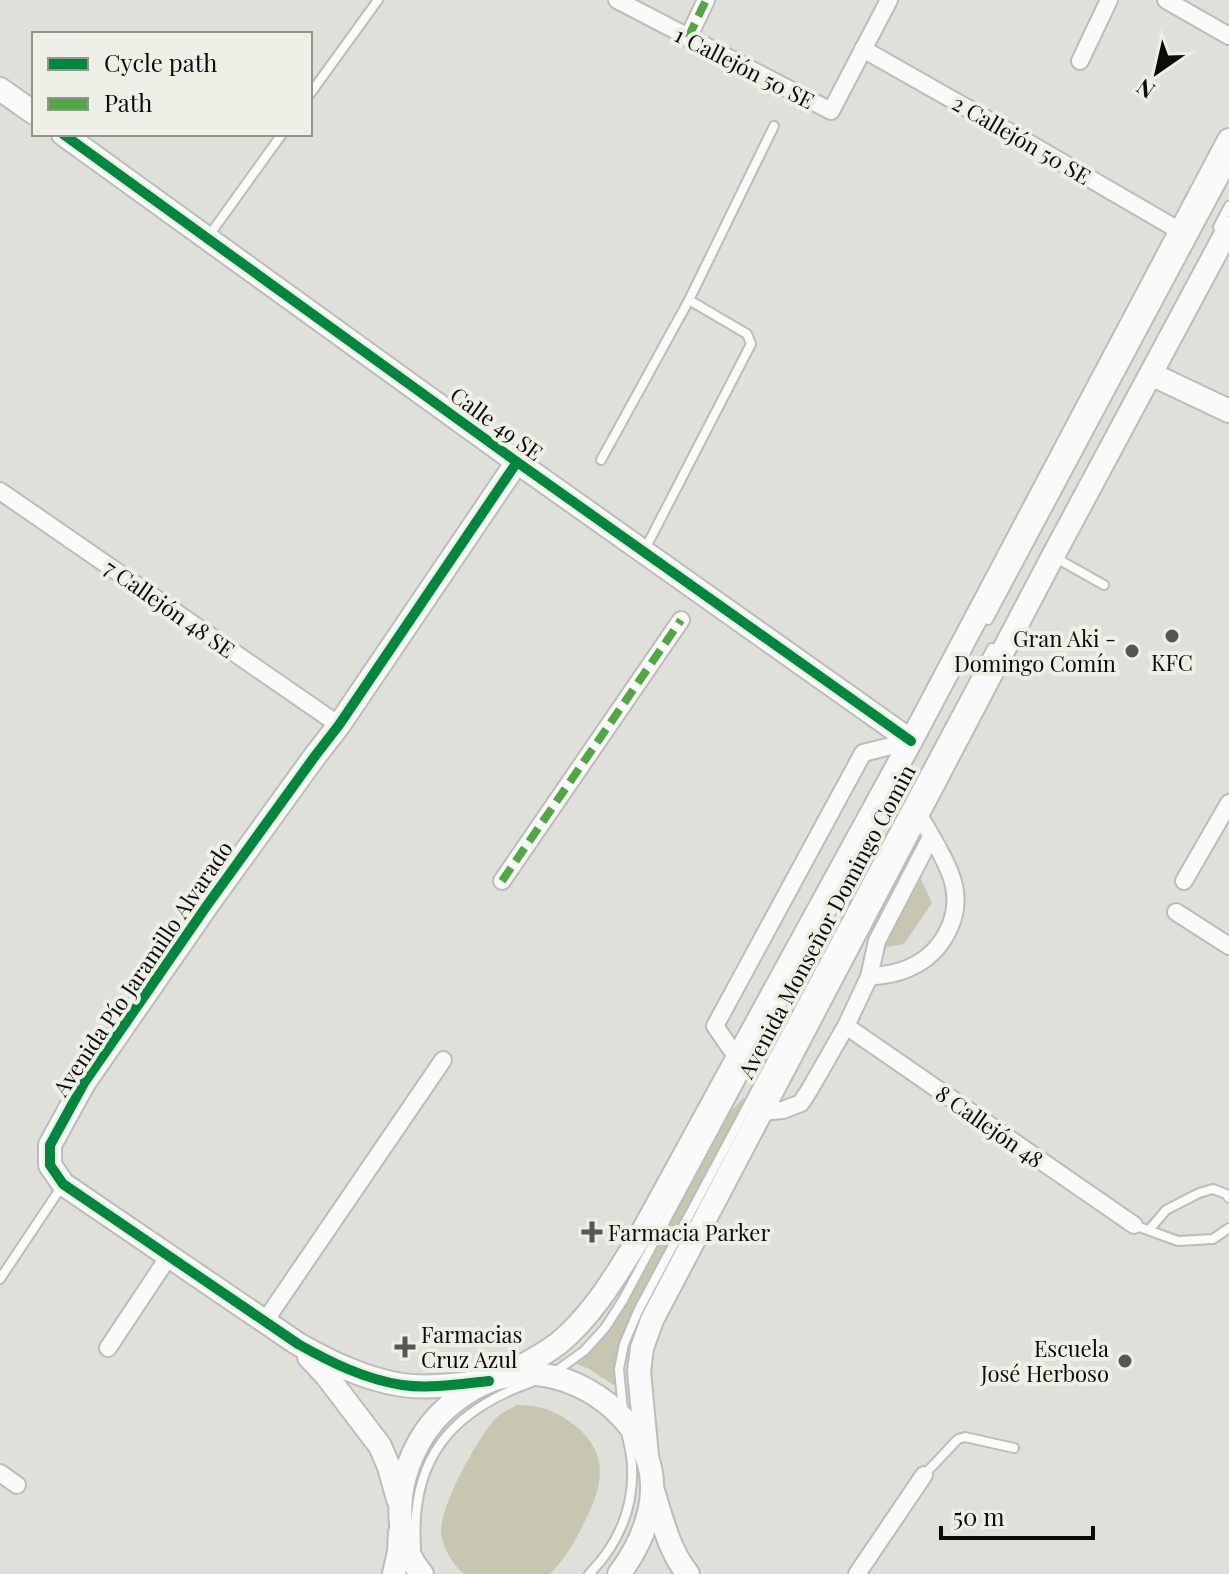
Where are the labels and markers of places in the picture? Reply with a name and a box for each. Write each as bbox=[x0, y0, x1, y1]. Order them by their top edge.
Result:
place label: Gran Aki - Domingo Comín bbox=[954, 623, 1116, 678]
marker: KFC bbox=[1163, 627, 1181, 645]
marker: Gran Aki - Domingo Comín bbox=[1123, 642, 1141, 660]
place label: KFC bbox=[1151, 647, 1193, 677]
place label: Farmacia Parker bbox=[608, 1217, 770, 1247]
marker: Farmacia Parker bbox=[583, 1223, 601, 1241]
place label: Farmacias Cruz Azul bbox=[421, 1319, 522, 1374]
place label: Escuela José Herboso bbox=[980, 1333, 1109, 1388]
marker: Farmacias Cruz Azul bbox=[396, 1338, 414, 1356]
marker: Escuela José Herboso bbox=[1116, 1352, 1134, 1370]

